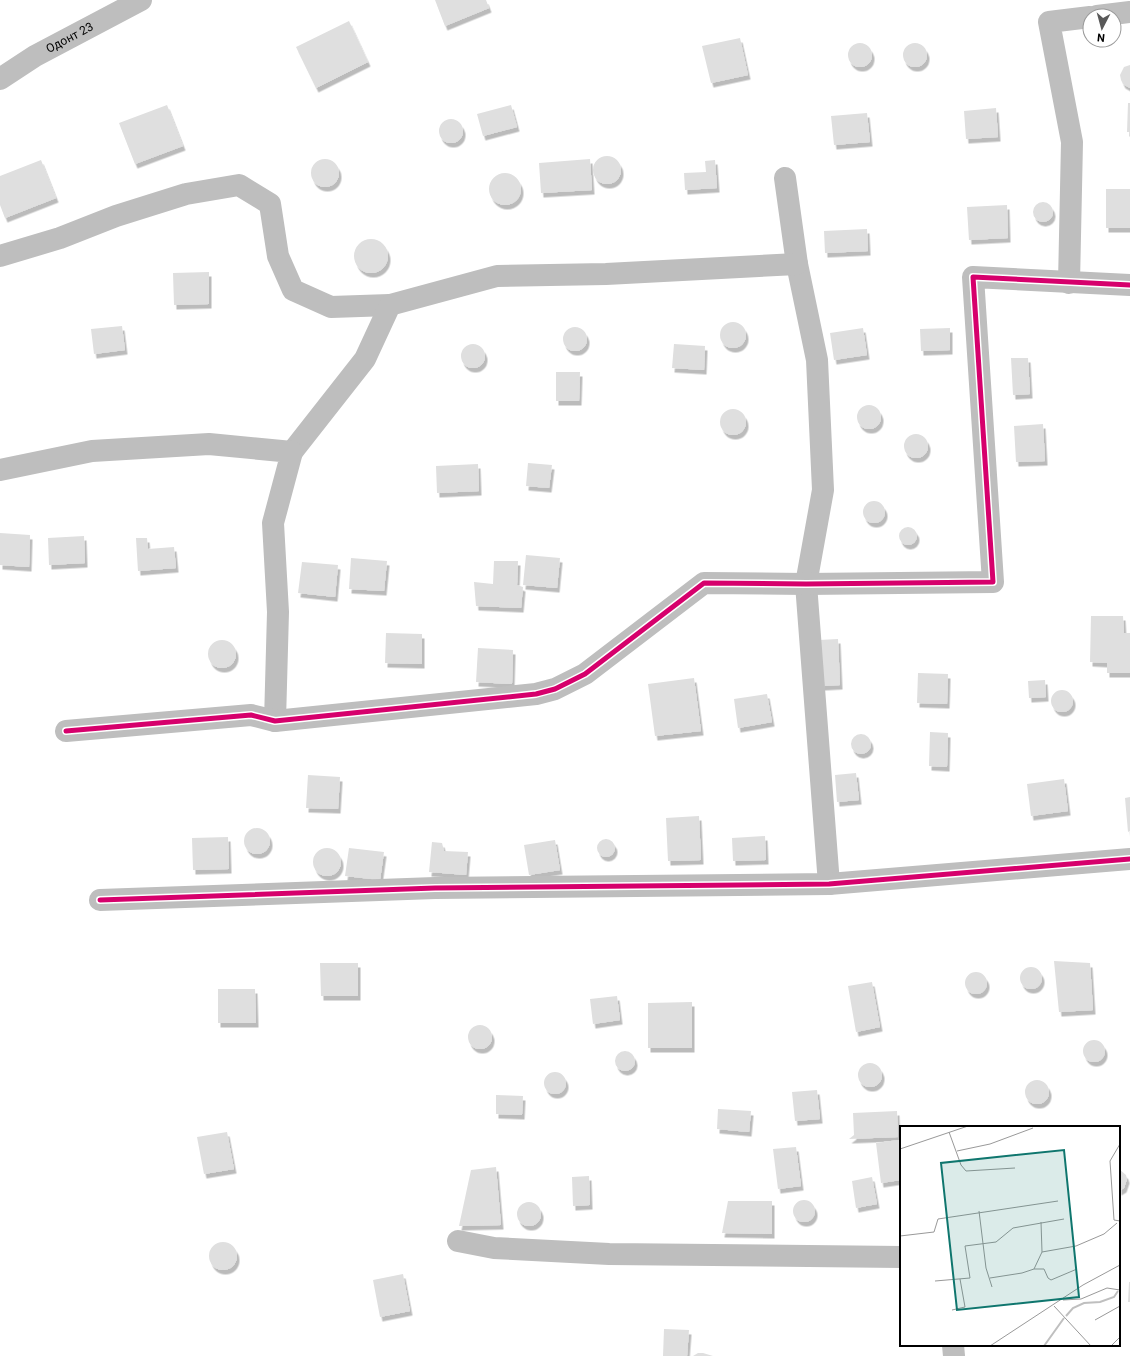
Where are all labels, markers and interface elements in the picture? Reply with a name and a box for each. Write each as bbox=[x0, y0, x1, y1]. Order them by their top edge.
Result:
north arrow bbox=[1082, 8, 1122, 48]
street label: Одонт 23 bbox=[44, 19, 96, 56]
text: N bbox=[1096, 31, 1106, 44]
inset map bbox=[900, 1126, 1120, 1346]

